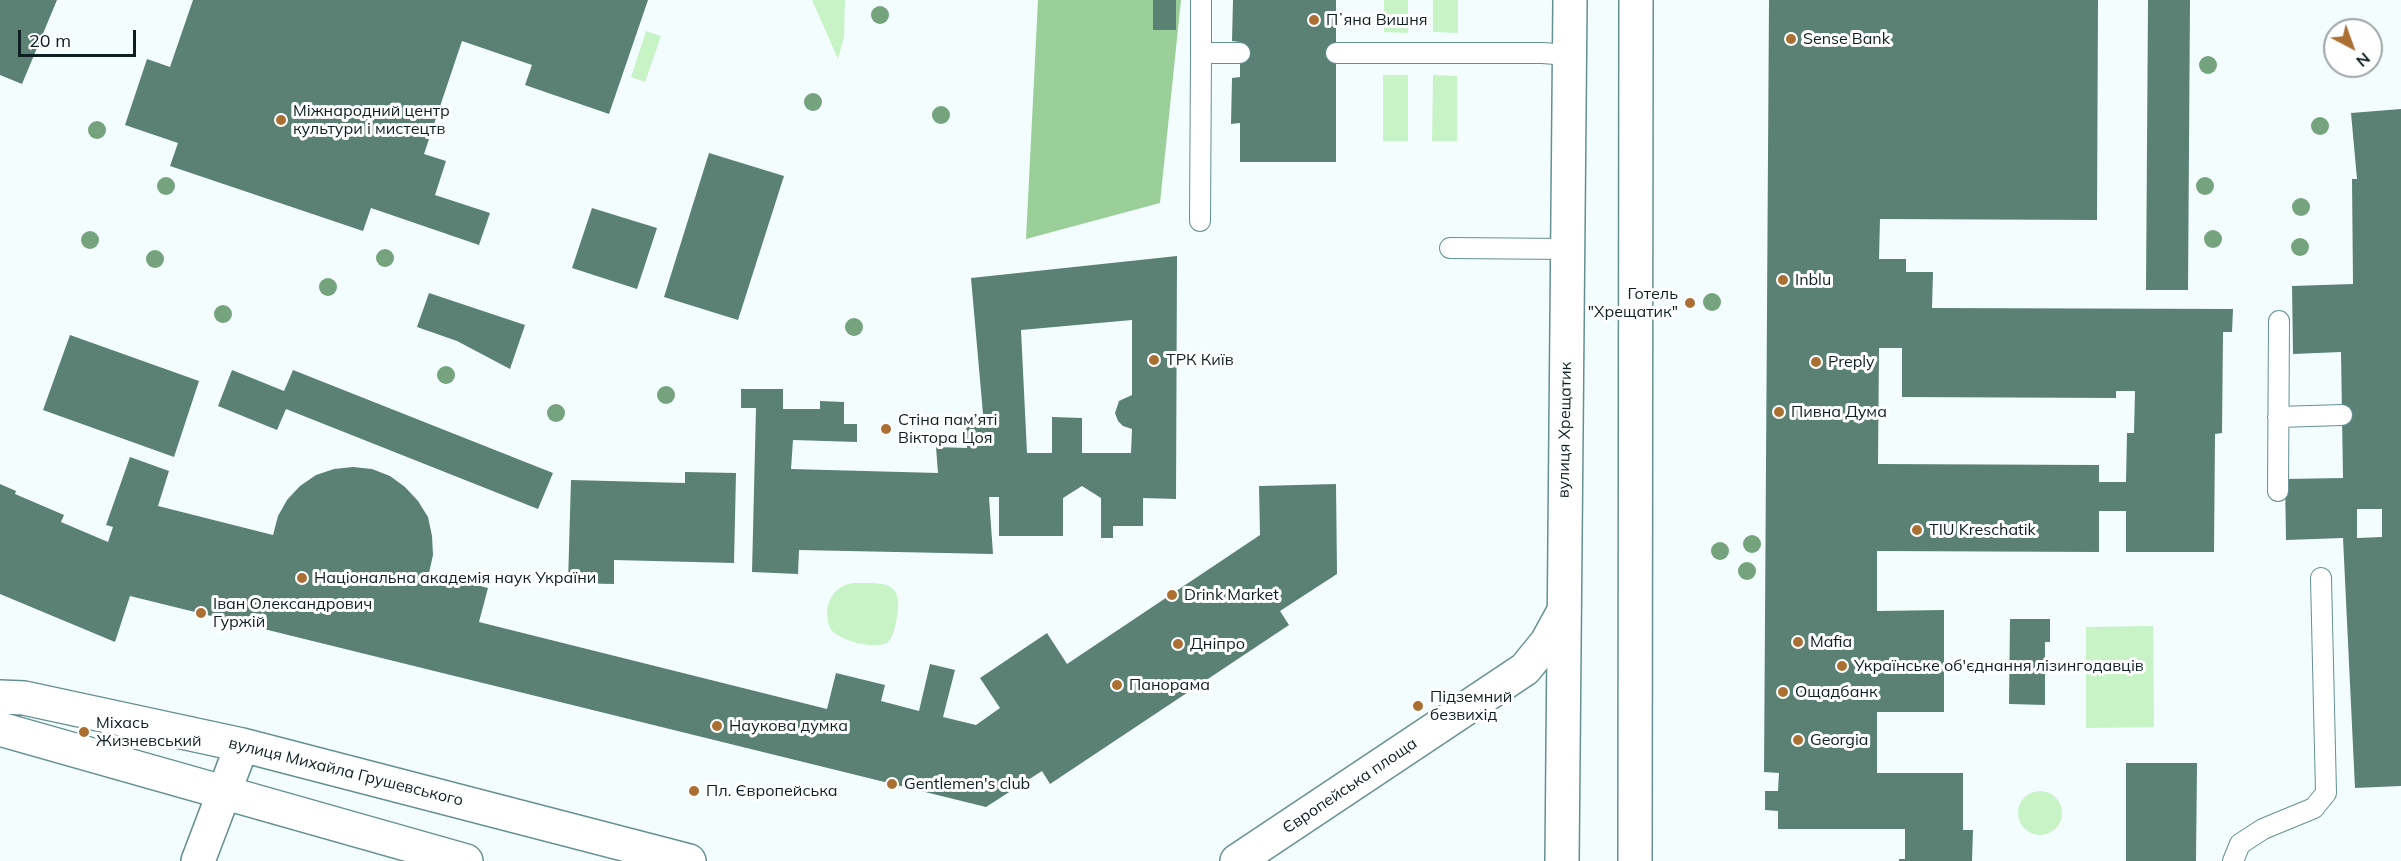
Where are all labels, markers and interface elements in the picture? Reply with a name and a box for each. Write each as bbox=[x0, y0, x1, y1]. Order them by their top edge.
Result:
place label: Пʼяна Вишня bbox=[1326, 10, 1428, 30]
marker: Пʼяна Вишня bbox=[1307, 13, 1321, 27]
scale bar bbox=[21, 18, 140, 56]
north arrow bbox=[2323, 18, 2383, 78]
text: 20 m bbox=[29, 29, 71, 52]
place label: Sense Bank bbox=[1803, 29, 1890, 49]
marker: Sense Bank bbox=[1784, 32, 1798, 46]
text: N bbox=[2352, 49, 2375, 72]
place label: Міжнародний центр культури і мистецтв bbox=[293, 101, 450, 139]
marker: Міжнародний центр культури і мистецтв bbox=[274, 113, 288, 127]
place label: Inblu bbox=[1795, 270, 1831, 290]
marker: Inblu bbox=[1776, 273, 1790, 287]
place label: Готель "Хрещатик" bbox=[1588, 284, 1678, 322]
marker: Готель "Хрещатик" bbox=[1683, 296, 1697, 310]
place label: ТРК Київ bbox=[1166, 350, 1234, 370]
place label: Preply bbox=[1828, 352, 1875, 372]
marker: ТРК Київ bbox=[1147, 353, 1161, 367]
marker: Preply bbox=[1809, 355, 1823, 369]
street label: вулиця Хрещатик bbox=[1554, 362, 1576, 498]
place label: Пивна Дума bbox=[1791, 402, 1887, 422]
marker: Пивна Дума bbox=[1772, 405, 1786, 419]
place label: Стіна пам’яті Віктора Цоя bbox=[898, 410, 997, 448]
marker: Стіна пам’яті Віктора Цоя bbox=[879, 422, 893, 436]
place label: TIU Kreschatik bbox=[1929, 520, 2036, 540]
marker: TIU Kreschatik bbox=[1910, 523, 1924, 537]
place label: Національна академія наук України bbox=[314, 568, 596, 588]
marker: Національна академія наук України bbox=[295, 571, 309, 585]
place label: Drink Market bbox=[1184, 585, 1279, 605]
marker: Drink Market bbox=[1165, 588, 1179, 602]
place label: Іван Олександрович Гуржій bbox=[213, 594, 372, 632]
marker: Іван Олександрович Гуржій bbox=[194, 606, 208, 620]
place label: Mafia bbox=[1810, 632, 1852, 652]
place label: Дніпро bbox=[1190, 634, 1245, 654]
marker: Mafia bbox=[1791, 635, 1805, 649]
marker: Дніпро bbox=[1171, 637, 1185, 651]
place label: Українське об'єднання лізингодавців bbox=[1854, 656, 2144, 676]
marker: Українське об'єднання лізингодавців bbox=[1835, 659, 1849, 673]
place label: Панорама bbox=[1129, 675, 1210, 695]
marker: Панорама bbox=[1110, 678, 1124, 692]
place label: Ощадбанк bbox=[1795, 682, 1878, 702]
marker: Ощадбанк bbox=[1776, 685, 1790, 699]
place label: Підземний безвихід bbox=[1430, 687, 1512, 725]
marker: Підземний безвихід bbox=[1411, 699, 1425, 713]
place label: Міхась Жизневський bbox=[96, 713, 201, 751]
place label: Наукова думка bbox=[729, 716, 848, 736]
marker: Наукова думка bbox=[710, 719, 724, 733]
marker: Міхась Жизневський bbox=[77, 725, 91, 739]
place label: Georgia bbox=[1810, 730, 1868, 750]
marker: Georgia bbox=[1791, 733, 1805, 747]
street label: вулиця Михайла Грушевського bbox=[227, 734, 465, 810]
street label: Європейська площа bbox=[1279, 734, 1421, 838]
place label: Gentlemen's club bbox=[904, 774, 1030, 794]
marker: Gentlemen's club bbox=[885, 777, 899, 791]
place label: Пл. Європейська bbox=[706, 781, 838, 801]
marker: Пл. Європейська bbox=[687, 784, 701, 798]

